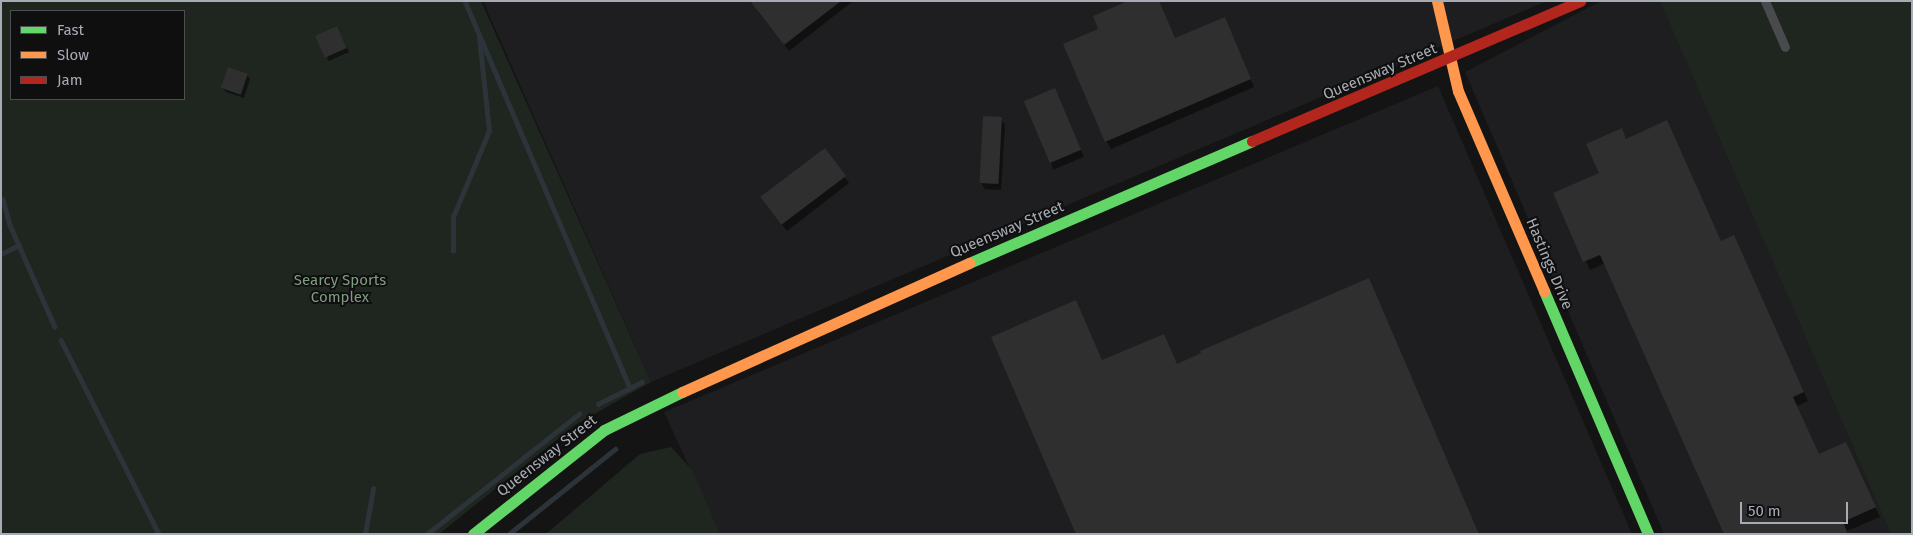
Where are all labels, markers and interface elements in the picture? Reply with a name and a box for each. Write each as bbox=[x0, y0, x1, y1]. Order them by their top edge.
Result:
legend bbox=[10, 10, 185, 100]
text: Fast bbox=[57, 21, 84, 39]
street label: Queensway Street bbox=[1320, 40, 1440, 104]
text: Slow bbox=[57, 46, 89, 64]
text: Jam bbox=[57, 71, 83, 89]
street label: Queensway Street bbox=[947, 198, 1067, 262]
street label: Hastings Drive bbox=[1522, 216, 1576, 312]
park label: Searcy Sports Complex bbox=[294, 271, 386, 306]
street label: Queensway Street bbox=[494, 411, 600, 501]
scale bar bbox=[1743, 492, 1850, 524]
text: 50 m bbox=[1748, 502, 1781, 520]

